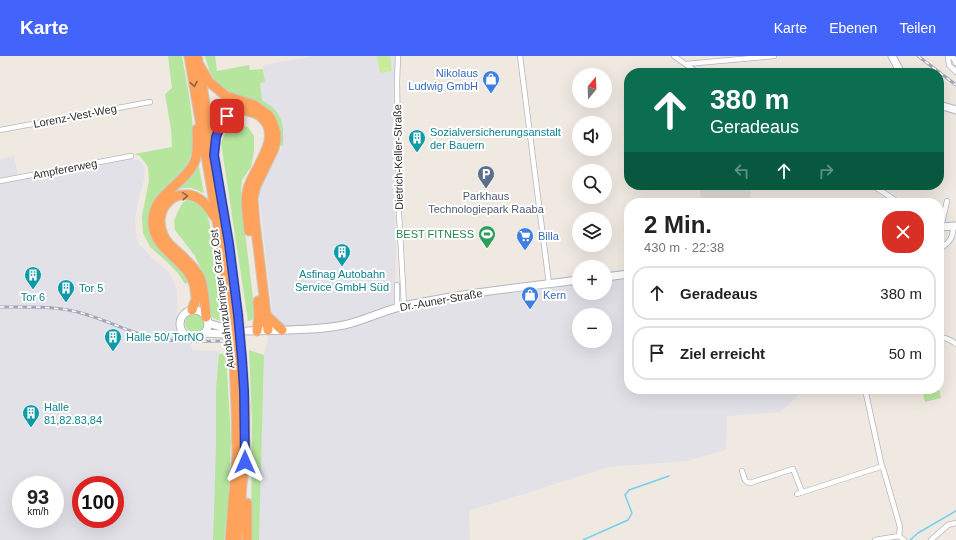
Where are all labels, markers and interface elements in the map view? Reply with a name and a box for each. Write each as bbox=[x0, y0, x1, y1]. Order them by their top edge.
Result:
text: Karte bbox=[20, 17, 69, 38]
text: Karte bbox=[774, 20, 807, 36]
text: Ebenen bbox=[829, 20, 877, 36]
text: Teilen bbox=[899, 20, 936, 36]
place label: Nikolaus Ludwig GmbH bbox=[408, 67, 478, 92]
north arrow bbox=[572, 68, 612, 108]
map controls bbox=[572, 68, 612, 348]
shop icon: Nikolaus Ludwig GmbH bbox=[481, 69, 501, 94]
one-way arrow bbox=[189, 81, 197, 87]
icon: ahead bbox=[644, 84, 696, 136]
text: 380 m bbox=[710, 84, 789, 115]
pin bbox=[210, 99, 244, 133]
street label: Lorenz-Vest-Weg bbox=[32, 102, 118, 130]
street label: Dietrich-Keller-Straße bbox=[391, 104, 405, 210]
icon: arrive bbox=[216, 105, 238, 127]
button: sound bbox=[572, 116, 612, 156]
text: Geradeaus bbox=[710, 117, 799, 137]
place label: Sozialversicherungsanstalt der Bauern bbox=[430, 126, 561, 151]
building icon: Sozialversicherungsanstalt der Bauern bbox=[407, 128, 427, 153]
street label: Ampfererweg bbox=[32, 157, 98, 181]
icon: left bbox=[731, 160, 753, 182]
icon: ahead bbox=[773, 160, 795, 182]
icon: right bbox=[815, 160, 837, 182]
parking icon: Parkhaus Technologiepark Raaba bbox=[476, 164, 496, 189]
button: search bbox=[572, 164, 612, 204]
place label: Parkhaus Technologiepark Raaba bbox=[428, 190, 545, 215]
one-way arrow bbox=[181, 191, 188, 200]
text: 2 Min. bbox=[644, 211, 712, 238]
button: close bbox=[882, 211, 924, 253]
button: layers bbox=[572, 212, 612, 252]
sports icon: BEST FITNESS bbox=[477, 224, 497, 249]
supermarket icon: Billa bbox=[515, 226, 535, 251]
place label: BEST FITNESS bbox=[396, 228, 474, 240]
street label: Autobahnzubringer Graz Ost bbox=[208, 229, 236, 369]
place label: Billa bbox=[538, 230, 560, 242]
text: 430 m · 22:38 bbox=[644, 240, 724, 255]
building icon: Asfinag Autobahn Service GmbH Süd bbox=[332, 242, 352, 267]
button: + bbox=[572, 260, 612, 300]
building icon: Tor 6 bbox=[23, 265, 43, 290]
place label: Asfinag Autobahn Service GmbH Süd bbox=[295, 268, 389, 293]
building icon: Tor 5 bbox=[56, 278, 76, 303]
place label: Tor 5 bbox=[79, 282, 103, 294]
icon: ahead bbox=[646, 282, 668, 304]
shop icon: Kern bbox=[520, 285, 540, 310]
text: Geradeaus bbox=[680, 285, 758, 302]
text: 380 m bbox=[880, 285, 922, 302]
street label: Dr.-Auner-Straße bbox=[399, 287, 483, 313]
place label: Kern bbox=[543, 289, 566, 301]
place label: Tor 6 bbox=[21, 291, 45, 303]
button: − bbox=[572, 308, 612, 348]
building icon: Halle 50/ TorNO bbox=[103, 327, 123, 352]
place label: Halle 50/ TorNO bbox=[126, 331, 204, 343]
icon: arrive bbox=[646, 342, 668, 364]
text: Ziel erreicht bbox=[680, 345, 765, 362]
text: 50 m bbox=[889, 345, 922, 362]
place label: Halle 81,82.83,84 bbox=[44, 401, 102, 426]
building icon: Halle 81,82.83,84 bbox=[21, 403, 41, 428]
position arrow bbox=[224, 441, 266, 483]
speed limit sign: 100 bbox=[72, 476, 124, 528]
text: 93 bbox=[27, 486, 49, 508]
text: km/h bbox=[27, 506, 49, 517]

